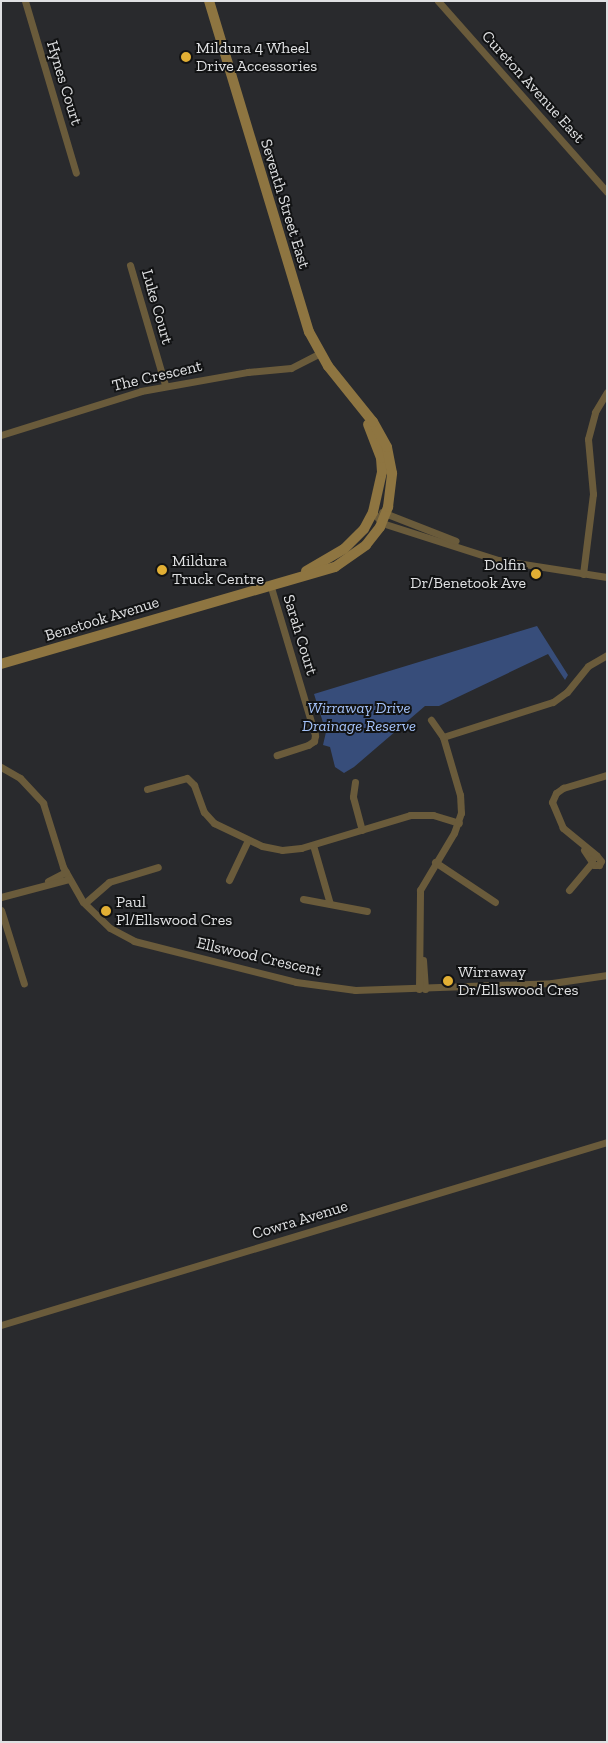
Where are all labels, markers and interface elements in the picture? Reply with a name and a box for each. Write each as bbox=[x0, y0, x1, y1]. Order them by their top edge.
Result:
street label: Cureton Avenue East bbox=[477, 27, 589, 147]
street label: Hynes Court bbox=[42, 38, 86, 128]
place label: Mildura 4 Wheel Drive Accessories bbox=[196, 38, 318, 76]
marker: Mildura 4 Wheel Drive Accessories bbox=[180, 51, 192, 63]
street label: Seventh Street East bbox=[256, 137, 314, 271]
street label: Luke Court bbox=[137, 267, 177, 347]
street label: The Crescent bbox=[110, 356, 204, 396]
place label: Mildura Truck Centre bbox=[172, 551, 264, 589]
place label: Dolfin Dr/Benetook Ave bbox=[410, 555, 526, 593]
marker: Mildura Truck Centre bbox=[156, 564, 168, 576]
marker: Dolfin Dr/Benetook Ave bbox=[530, 568, 542, 580]
street label: Benetook Avenue bbox=[42, 592, 162, 646]
street label: Sarah Court bbox=[279, 592, 321, 678]
park label: Wirraway Drive Drainage Reserve bbox=[302, 698, 416, 736]
place label: Paul Pl/Ellswood Cres bbox=[116, 892, 232, 930]
marker: Paul Pl/Ellswood Cres bbox=[100, 905, 112, 917]
street label: Ellswood Crescent bbox=[195, 933, 323, 981]
place label: Wirraway Dr/Ellswood Cres bbox=[458, 962, 579, 1000]
marker: Wirraway Dr/Ellswood Cres bbox=[442, 975, 454, 987]
street label: Cowra Avenue bbox=[250, 1196, 350, 1244]

